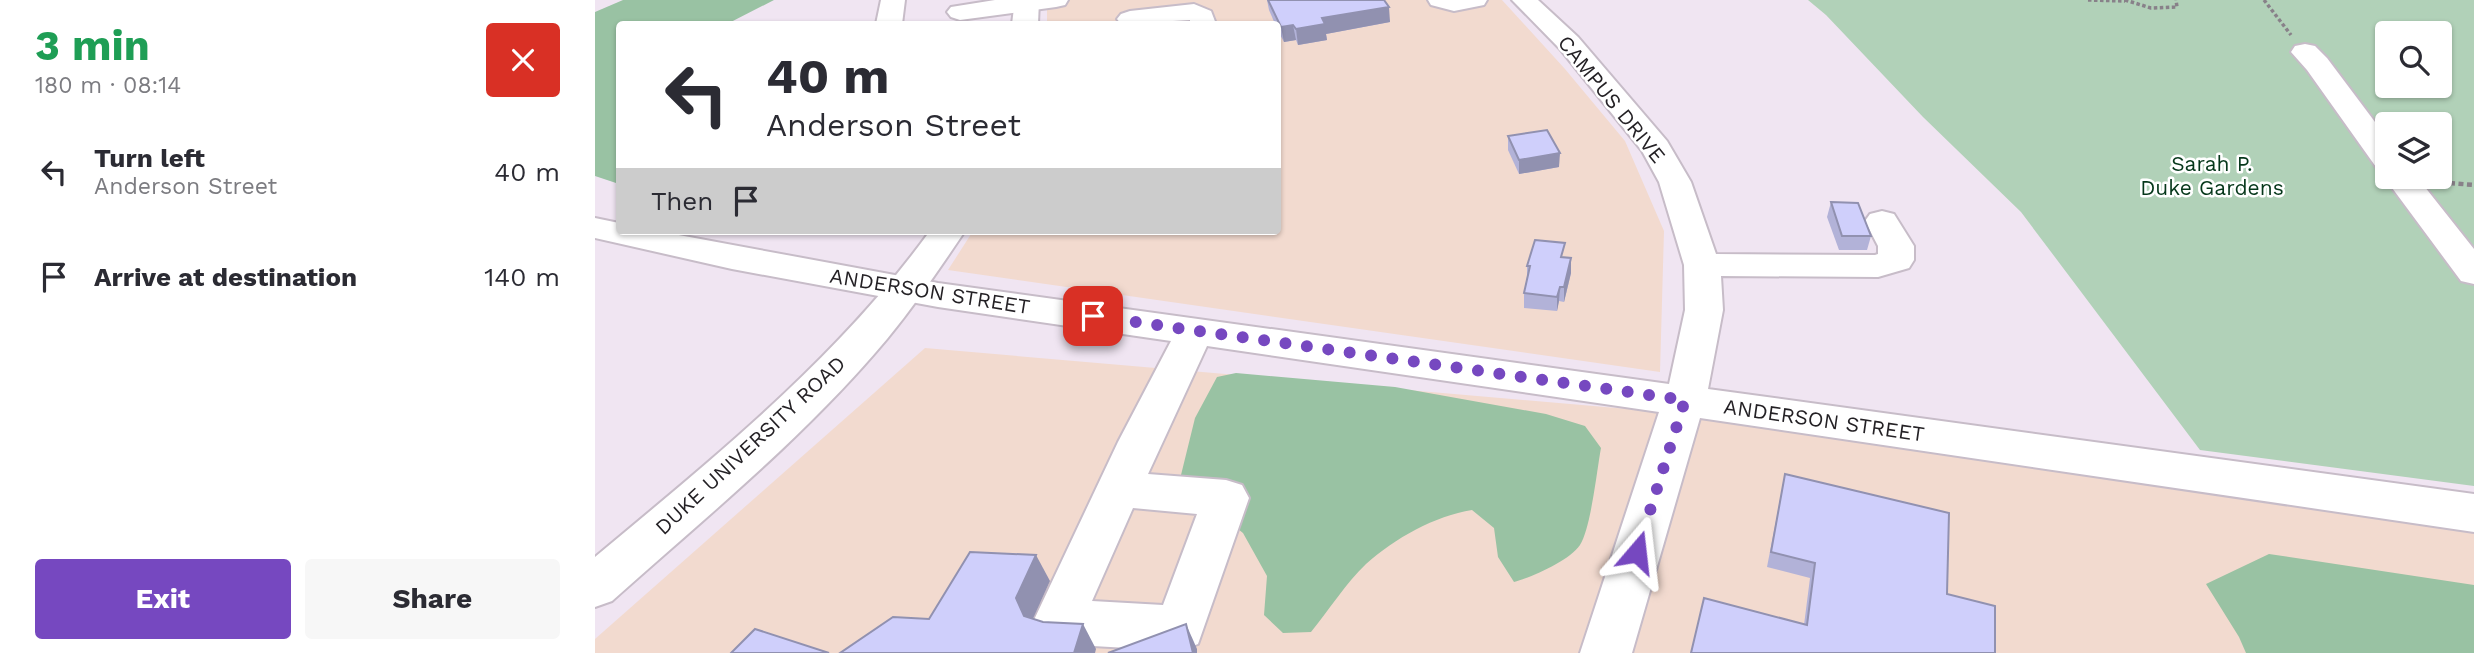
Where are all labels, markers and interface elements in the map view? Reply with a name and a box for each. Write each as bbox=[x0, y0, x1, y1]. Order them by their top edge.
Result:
text: 3 min bbox=[35, 21, 150, 70]
map controls bbox=[2375, 21, 2452, 189]
button: search bbox=[2375, 21, 2452, 98]
button: close bbox=[486, 23, 560, 97]
street label: CAMPUS DRIVE bbox=[1553, 30, 1671, 168]
text: 40 m bbox=[766, 47, 889, 105]
icon: left bbox=[651, 49, 742, 140]
text: 180 m · 08:14 bbox=[35, 72, 181, 99]
text: Anderson Street bbox=[766, 106, 1021, 144]
button: layers bbox=[2375, 112, 2452, 189]
text: Turn left bbox=[94, 143, 205, 173]
park label: Sarah P. Duke Gardens bbox=[2140, 151, 2284, 200]
icon: left bbox=[35, 153, 73, 191]
text: 40 m bbox=[494, 157, 560, 187]
text: Anderson Street bbox=[94, 173, 277, 200]
icon: arrive bbox=[727, 182, 765, 220]
text: Then bbox=[651, 186, 713, 216]
icon: arrive bbox=[35, 258, 73, 296]
text: Arrive at destination bbox=[94, 262, 357, 292]
text: 140 m bbox=[484, 262, 560, 292]
street label: ANDERSON STREET bbox=[828, 263, 1032, 319]
pin bbox=[1063, 286, 1123, 346]
icon: arrive bbox=[1074, 297, 1112, 335]
street label: DUKE UNIVERSITY ROAD bbox=[650, 350, 850, 540]
street label: ANDERSON STREET bbox=[1722, 394, 1926, 447]
position arrow bbox=[1600, 515, 1674, 589]
button: Exit bbox=[35, 559, 291, 639]
button: Share bbox=[305, 559, 560, 639]

